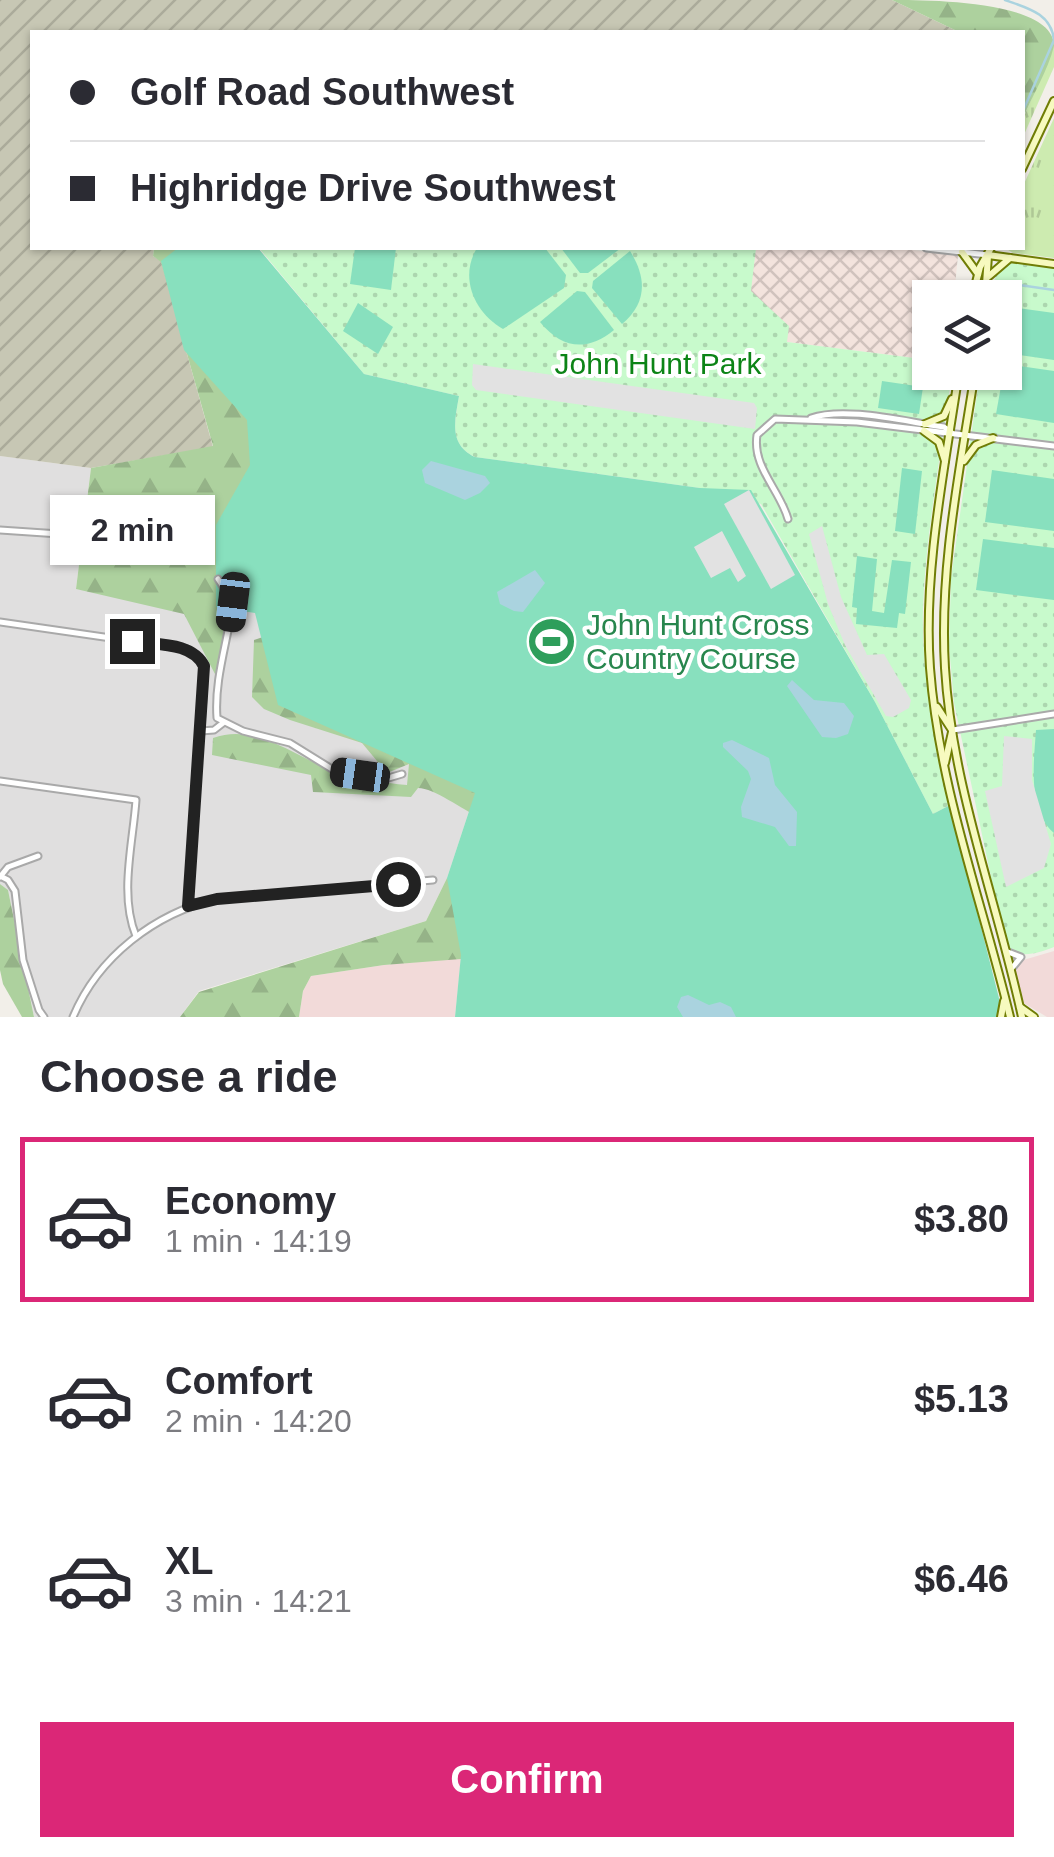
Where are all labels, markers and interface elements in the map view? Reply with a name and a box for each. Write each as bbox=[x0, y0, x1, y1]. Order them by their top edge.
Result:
text: Golf Road Southwest bbox=[130, 71, 514, 113]
text: Highridge Drive Southwest bbox=[130, 167, 616, 209]
map controls bbox=[912, 280, 1022, 390]
button: layers bbox=[912, 280, 1022, 390]
park label: John Hunt Park bbox=[555, 347, 762, 380]
callout: 2 min bbox=[49, 496, 214, 566]
text: 2 min bbox=[91, 512, 174, 548]
car bbox=[214, 570, 252, 634]
place label: John Hunt Cross Country Course bbox=[586, 608, 809, 675]
sports icon: John Hunt Cross Country Course bbox=[525, 616, 577, 668]
route end bbox=[110, 619, 155, 664]
car bbox=[328, 756, 392, 794]
route start bbox=[376, 862, 421, 907]
text: Choose a ride bbox=[40, 1051, 338, 1102]
icon: car bbox=[45, 1175, 135, 1265]
text: Economy bbox=[165, 1180, 336, 1222]
text: $3.80 bbox=[914, 1198, 1009, 1240]
text: 1 min · 14:19 bbox=[165, 1223, 352, 1259]
icon: car bbox=[45, 1355, 135, 1445]
text: Comfort bbox=[165, 1360, 313, 1402]
text: $5.13 bbox=[914, 1378, 1009, 1420]
text: 2 min · 14:20 bbox=[165, 1403, 352, 1439]
icon: car bbox=[45, 1535, 135, 1625]
text: XL bbox=[165, 1540, 214, 1582]
text: $6.46 bbox=[914, 1558, 1009, 1600]
text: 3 min · 14:21 bbox=[165, 1583, 352, 1619]
button: Confirm bbox=[40, 1722, 1014, 1837]

